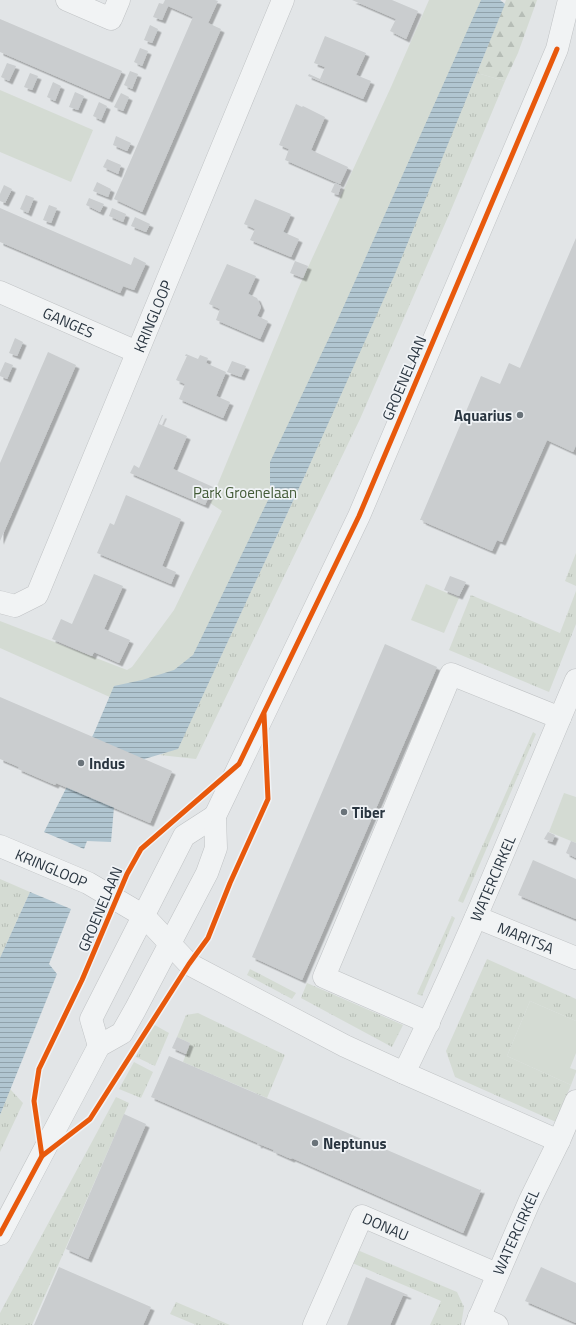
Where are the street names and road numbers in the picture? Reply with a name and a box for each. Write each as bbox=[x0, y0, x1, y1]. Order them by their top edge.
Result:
street label: KRINGLOOP bbox=[127, 276, 178, 356]
street label: GANGES bbox=[39, 301, 98, 343]
street label: GROENELAAN bbox=[376, 332, 432, 424]
street label: WATERCIRKEL bbox=[464, 832, 521, 925]
street label: KRINGLOOP bbox=[12, 842, 91, 893]
street label: GROENELAAN bbox=[72, 863, 128, 955]
street label: MARITSA bbox=[494, 916, 558, 959]
street label: WATERCIRKEL bbox=[487, 1185, 545, 1279]
street label: DONAU bbox=[359, 1206, 413, 1246]

